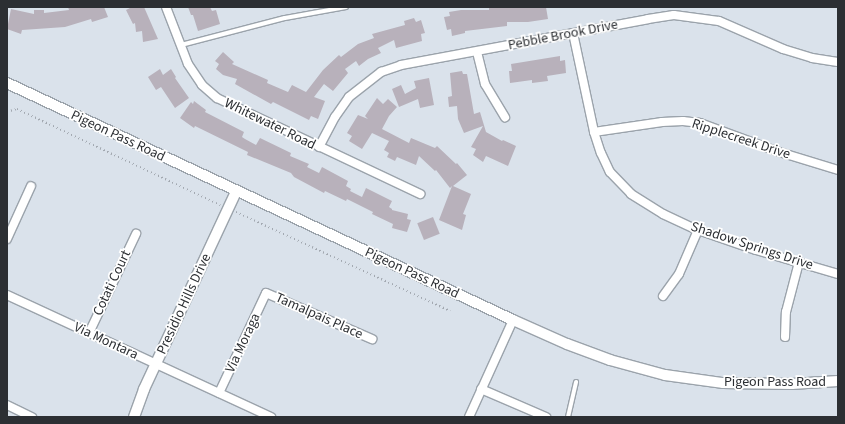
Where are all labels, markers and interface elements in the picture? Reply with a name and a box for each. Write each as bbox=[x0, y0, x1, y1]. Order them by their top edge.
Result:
street label: Pebble Brook Drive bbox=[507, 16, 619, 54]
street label: Whitewater Road bbox=[222, 95, 318, 153]
street label: Pigeon Pass Road bbox=[68, 107, 168, 165]
street label: Ripplecreek Drive bbox=[690, 115, 792, 163]
street label: Shadow Springs Drive bbox=[689, 218, 815, 274]
street label: Pigeon Pass Road bbox=[362, 244, 462, 302]
street label: Cotati Court bbox=[90, 248, 134, 318]
street label: Presidio Hills Drive bbox=[153, 251, 215, 357]
street label: Tamalpais Place bbox=[273, 289, 365, 343]
street label: Via Moraga bbox=[222, 311, 264, 375]
street label: Via Montara bbox=[71, 319, 141, 363]
street label: Pigeon Pass Road bbox=[724, 374, 826, 390]

